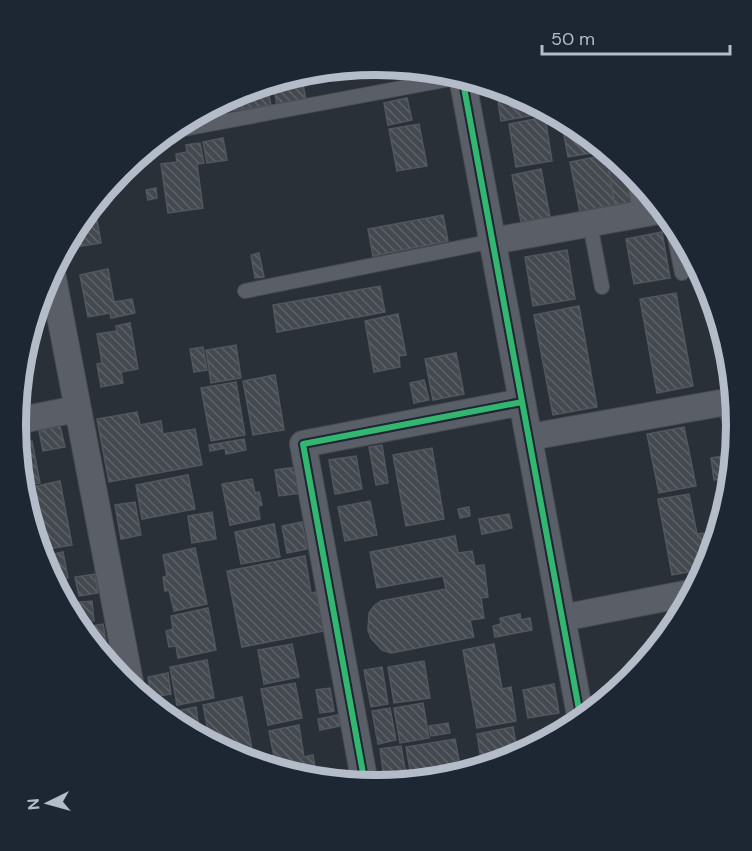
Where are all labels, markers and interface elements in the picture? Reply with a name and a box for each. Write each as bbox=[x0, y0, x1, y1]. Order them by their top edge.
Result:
scale bar bbox=[542, 18, 730, 56]
text: 50 m bbox=[551, 27, 595, 51]
north arrow bbox=[18, 773, 78, 833]
text: N bbox=[23, 798, 45, 811]

